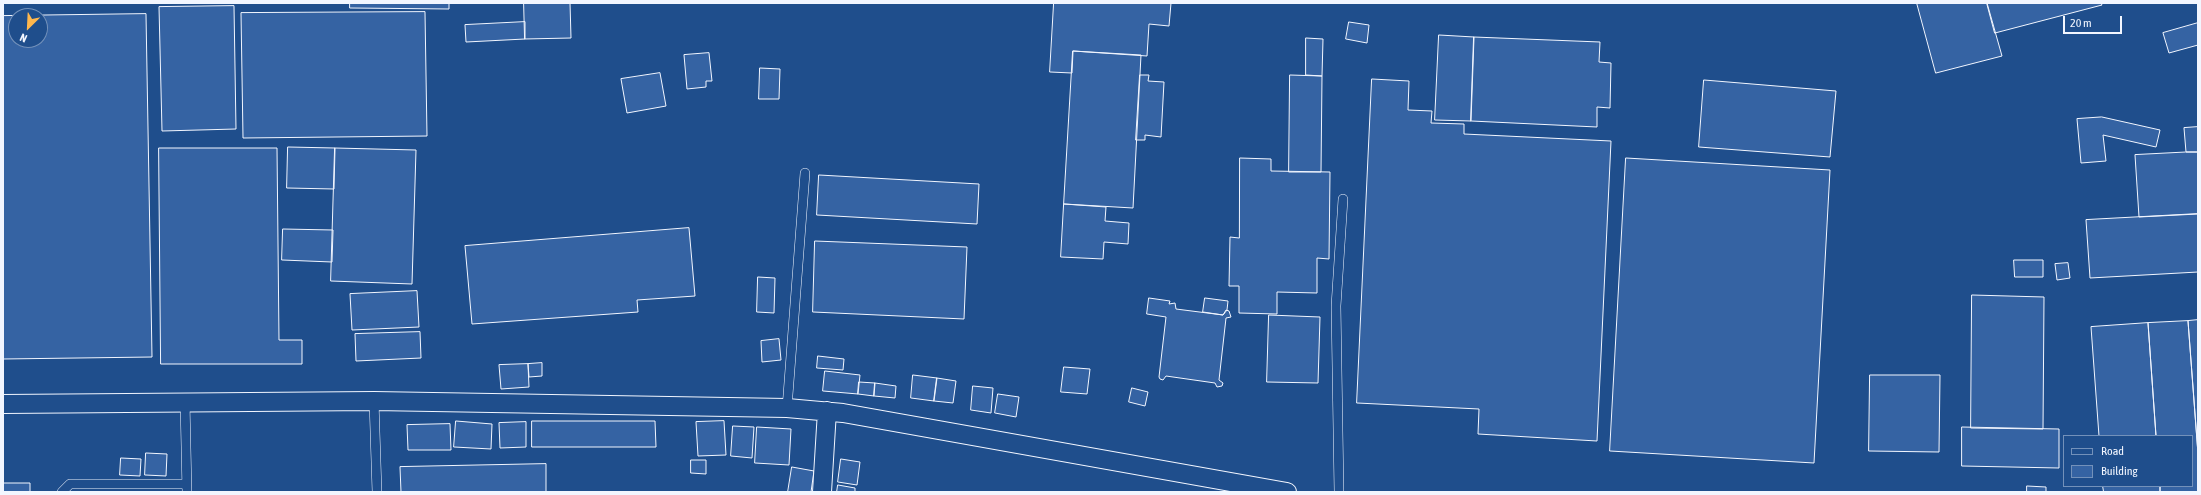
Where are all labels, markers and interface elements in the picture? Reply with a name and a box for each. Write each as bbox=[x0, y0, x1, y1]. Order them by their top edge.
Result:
north arrow bbox=[8, 8, 48, 48]
scale bar bbox=[2065, 8, 2124, 34]
text: 20 m bbox=[2070, 16, 2092, 30]
text: N bbox=[18, 31, 29, 45]
legend bbox=[2063, 435, 2193, 487]
text: Road bbox=[2101, 444, 2124, 458]
text: Building bbox=[2101, 464, 2138, 478]

